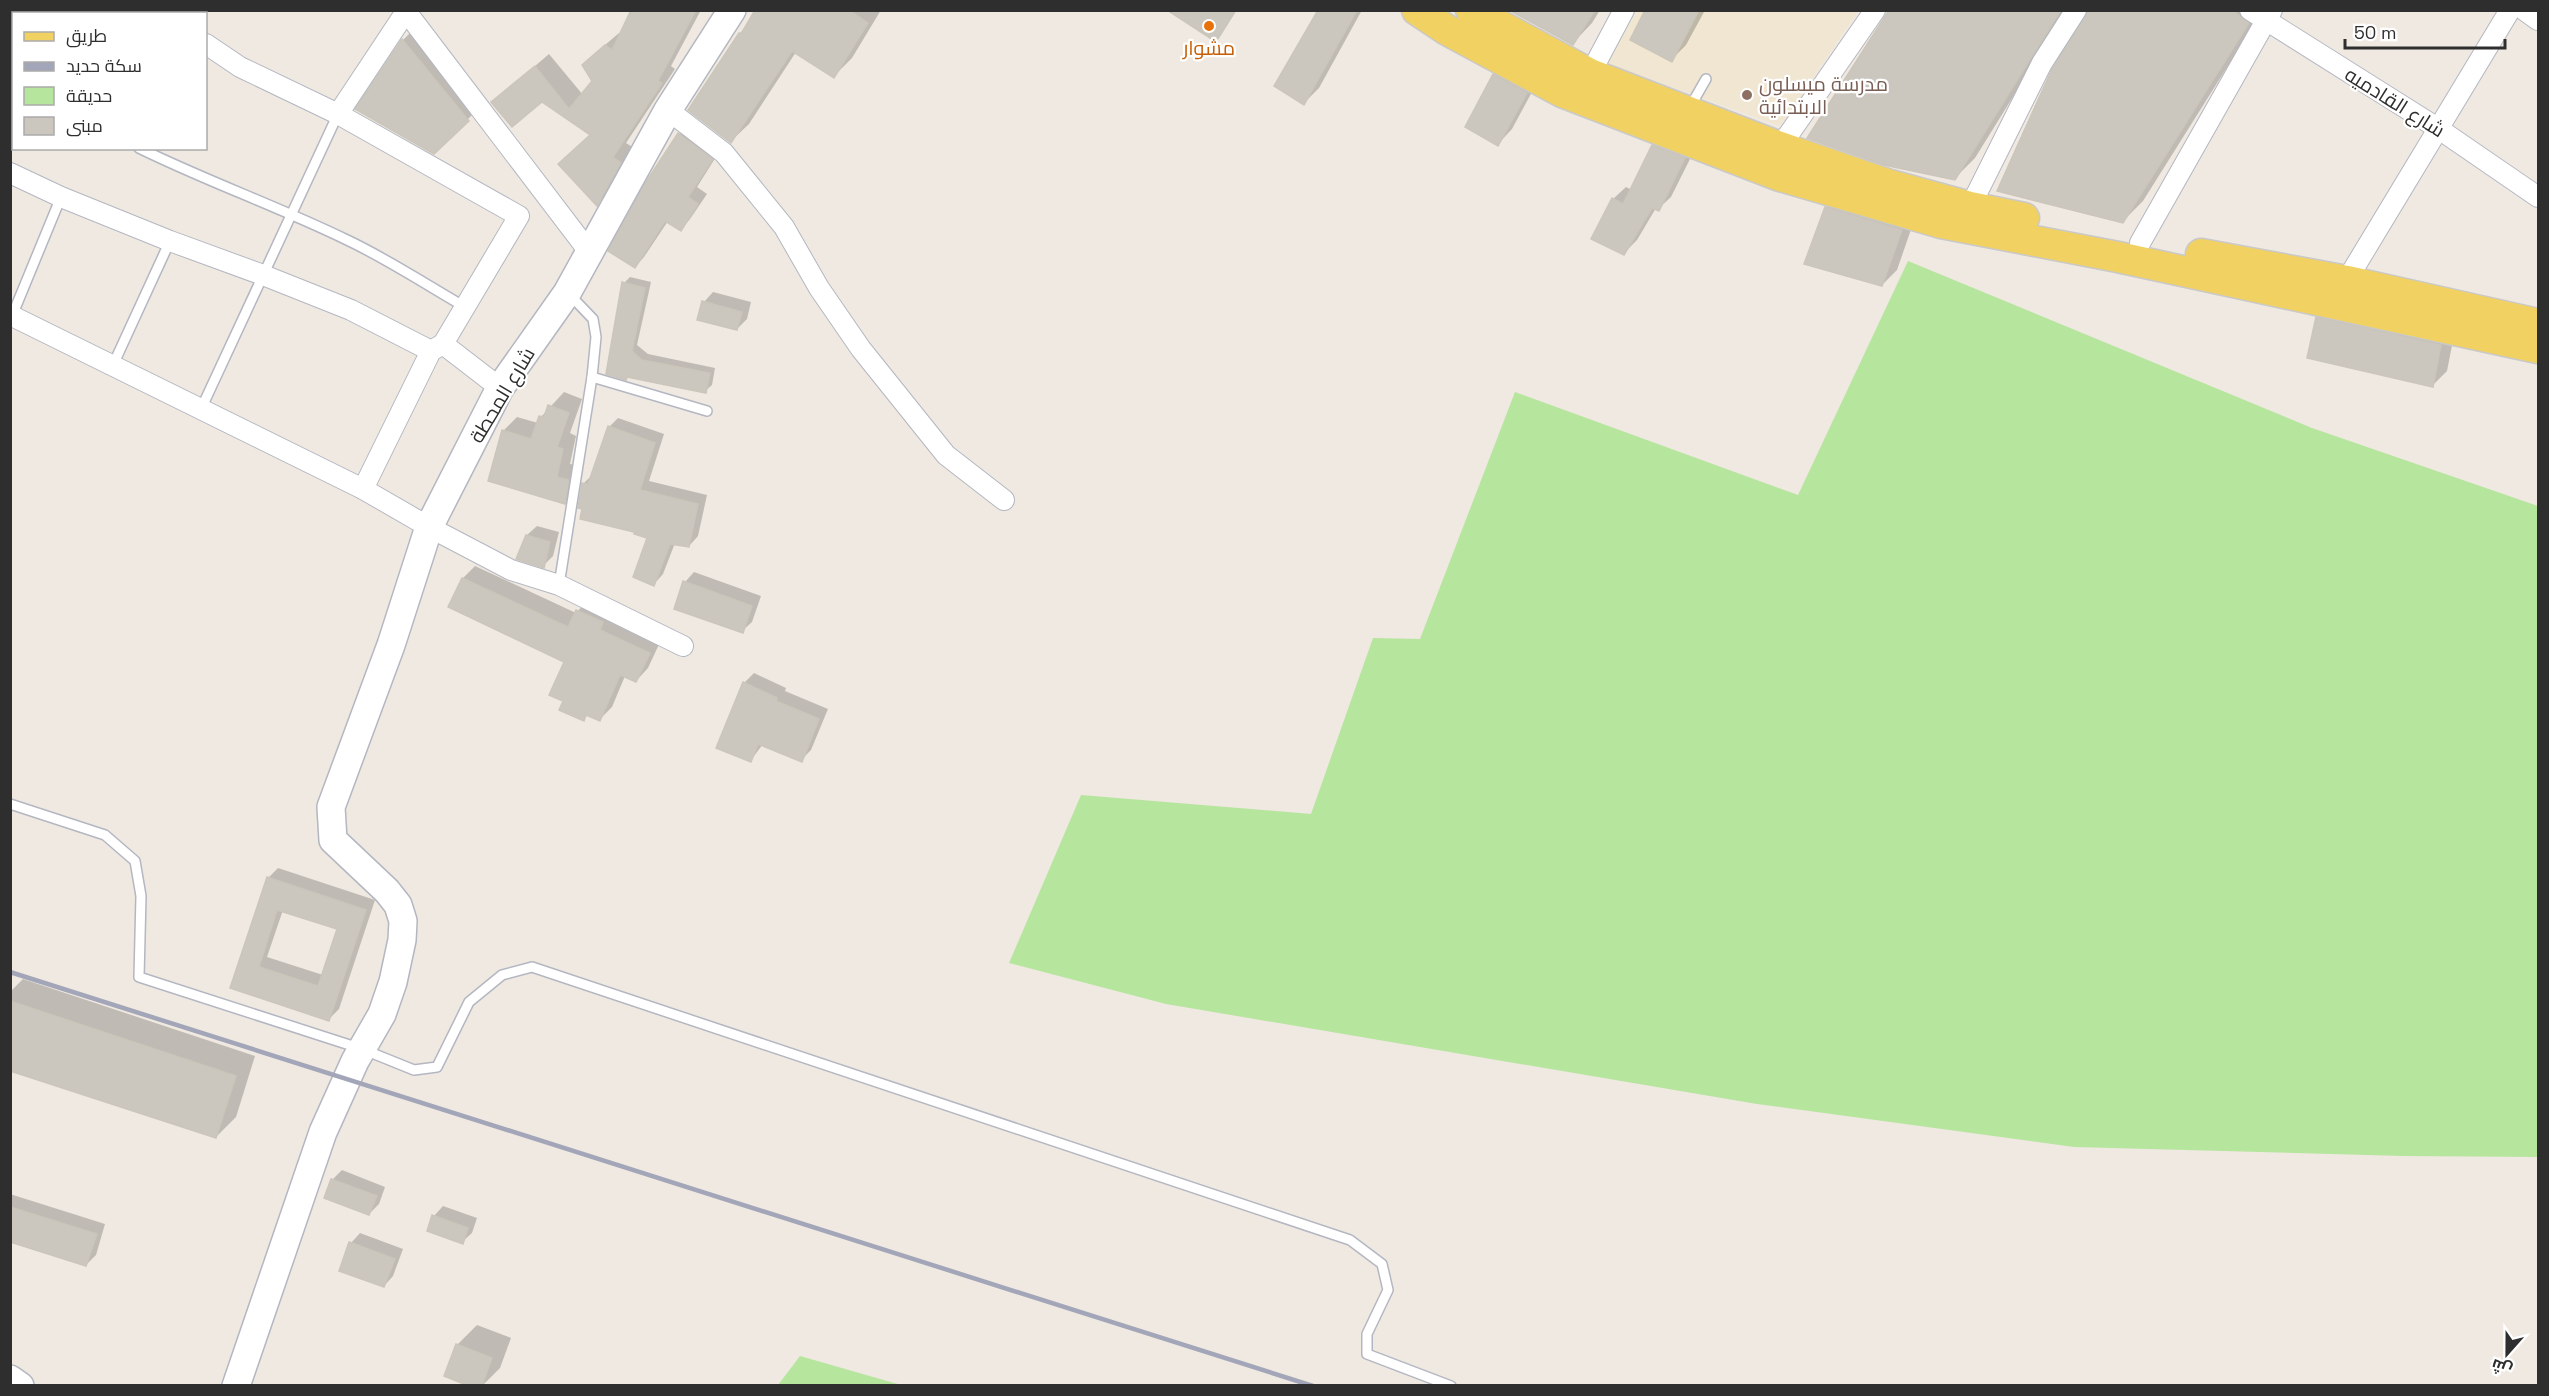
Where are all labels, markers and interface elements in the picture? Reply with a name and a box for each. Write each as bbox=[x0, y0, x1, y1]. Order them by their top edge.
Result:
legend bbox=[12, 12, 207, 150]
scale bar bbox=[2345, 12, 2506, 50]
marker: مشوار bbox=[1202, 19, 1216, 33]
text: 50 m bbox=[2354, 21, 2396, 44]
text: طريق bbox=[66, 24, 107, 48]
place label: مشوار bbox=[1182, 35, 1235, 61]
text: سكة حديد bbox=[66, 54, 142, 77]
street label: شارع القادميه bbox=[2340, 61, 2450, 144]
place label: مدرسة ميسلون الابتدائية bbox=[1759, 71, 1888, 120]
text: حديقة bbox=[66, 84, 112, 107]
marker: مدرسة ميسلون الابتدائية bbox=[1740, 88, 1754, 102]
text: مبنى bbox=[66, 114, 103, 137]
street label: شارع المحطة bbox=[463, 342, 542, 448]
north arrow bbox=[2477, 1324, 2537, 1384]
text: ش bbox=[2488, 1354, 2515, 1381]

